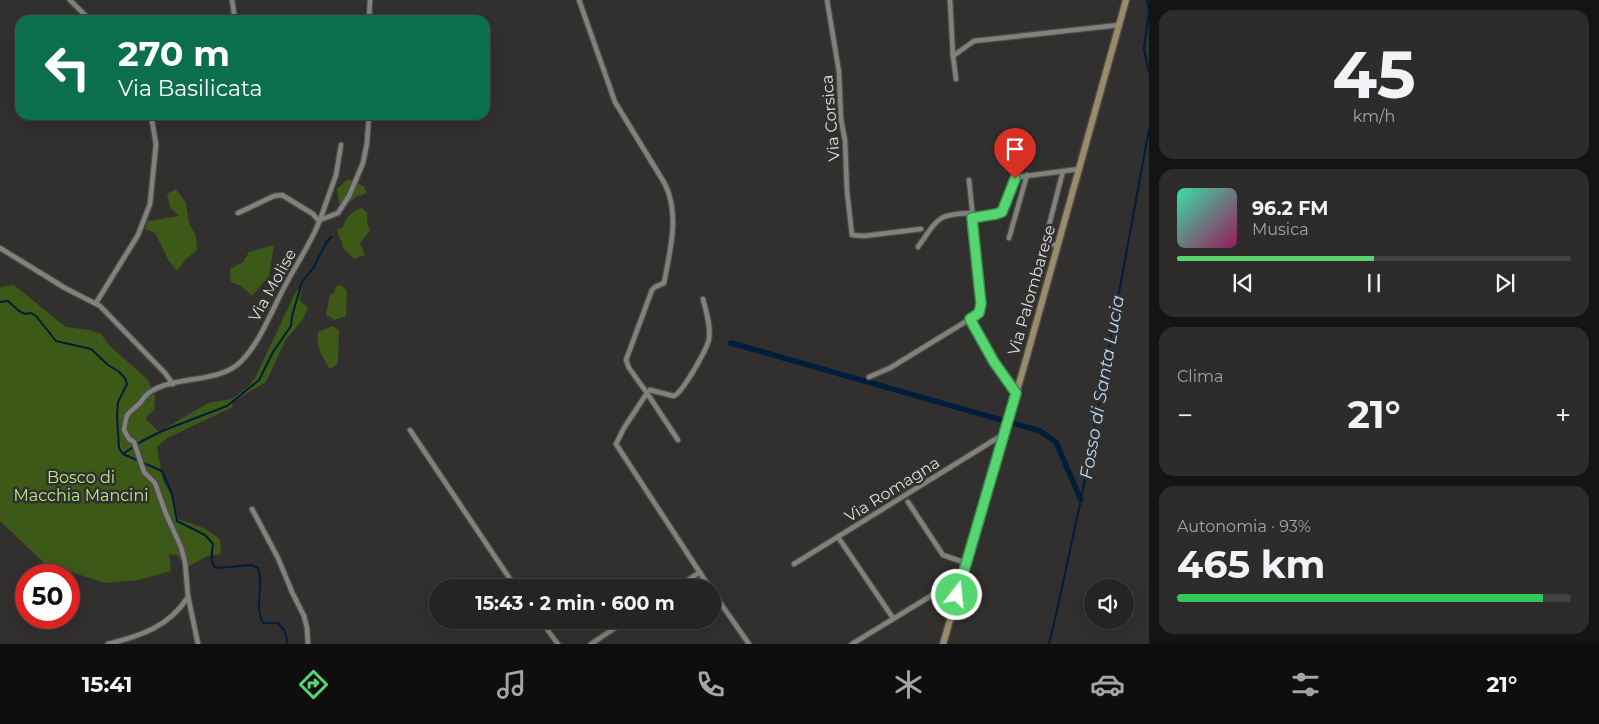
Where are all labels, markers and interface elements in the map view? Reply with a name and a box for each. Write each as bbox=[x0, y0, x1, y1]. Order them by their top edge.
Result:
text: 270 m bbox=[118, 32, 230, 75]
icon: left bbox=[35, 35, 100, 100]
text: 45 bbox=[1332, 35, 1416, 114]
street label: Via Corsica bbox=[817, 74, 844, 162]
text: Via Basilicata bbox=[118, 75, 263, 102]
text: km/h bbox=[1353, 107, 1395, 126]
pin bbox=[994, 128, 1036, 179]
icon: arrive bbox=[1001, 135, 1029, 163]
text: 96.2 FM bbox=[1252, 197, 1328, 220]
text: Musica bbox=[1252, 220, 1309, 239]
street label: Via Palombarese bbox=[1004, 223, 1059, 357]
street label: Via Molise bbox=[245, 246, 300, 325]
icon: previous bbox=[1229, 269, 1257, 297]
icon: pause bbox=[1360, 269, 1388, 297]
icon: next bbox=[1491, 269, 1519, 297]
water label: Fosso di Santa Lucia bbox=[1075, 293, 1129, 481]
text: Clima bbox=[1177, 367, 1223, 386]
text: 21° bbox=[1347, 391, 1401, 438]
text: − bbox=[1177, 398, 1193, 432]
text: + bbox=[1555, 398, 1571, 432]
street label: Via Romagna bbox=[841, 453, 943, 526]
park label: Bosco di Macchia Mancini bbox=[13, 468, 149, 505]
text: Autonomia · 93% bbox=[1177, 517, 1311, 536]
text: 465 km bbox=[1177, 541, 1325, 588]
speed limit sign: 50 bbox=[15, 564, 80, 629]
position arrow bbox=[930, 568, 982, 620]
map controls bbox=[1084, 579, 1134, 629]
button: sound bbox=[1084, 579, 1134, 629]
text: 15:43 · 2 min · 600 m bbox=[475, 592, 675, 615]
icon: directions bbox=[296, 667, 331, 702]
icon: music bbox=[494, 667, 529, 702]
icon: phone bbox=[693, 667, 728, 702]
icon: climate bbox=[891, 667, 926, 702]
icon: car bbox=[1090, 667, 1125, 702]
icon: filters bbox=[1288, 667, 1323, 702]
text: 15:41 bbox=[82, 671, 132, 698]
text: 21° bbox=[1486, 671, 1517, 698]

